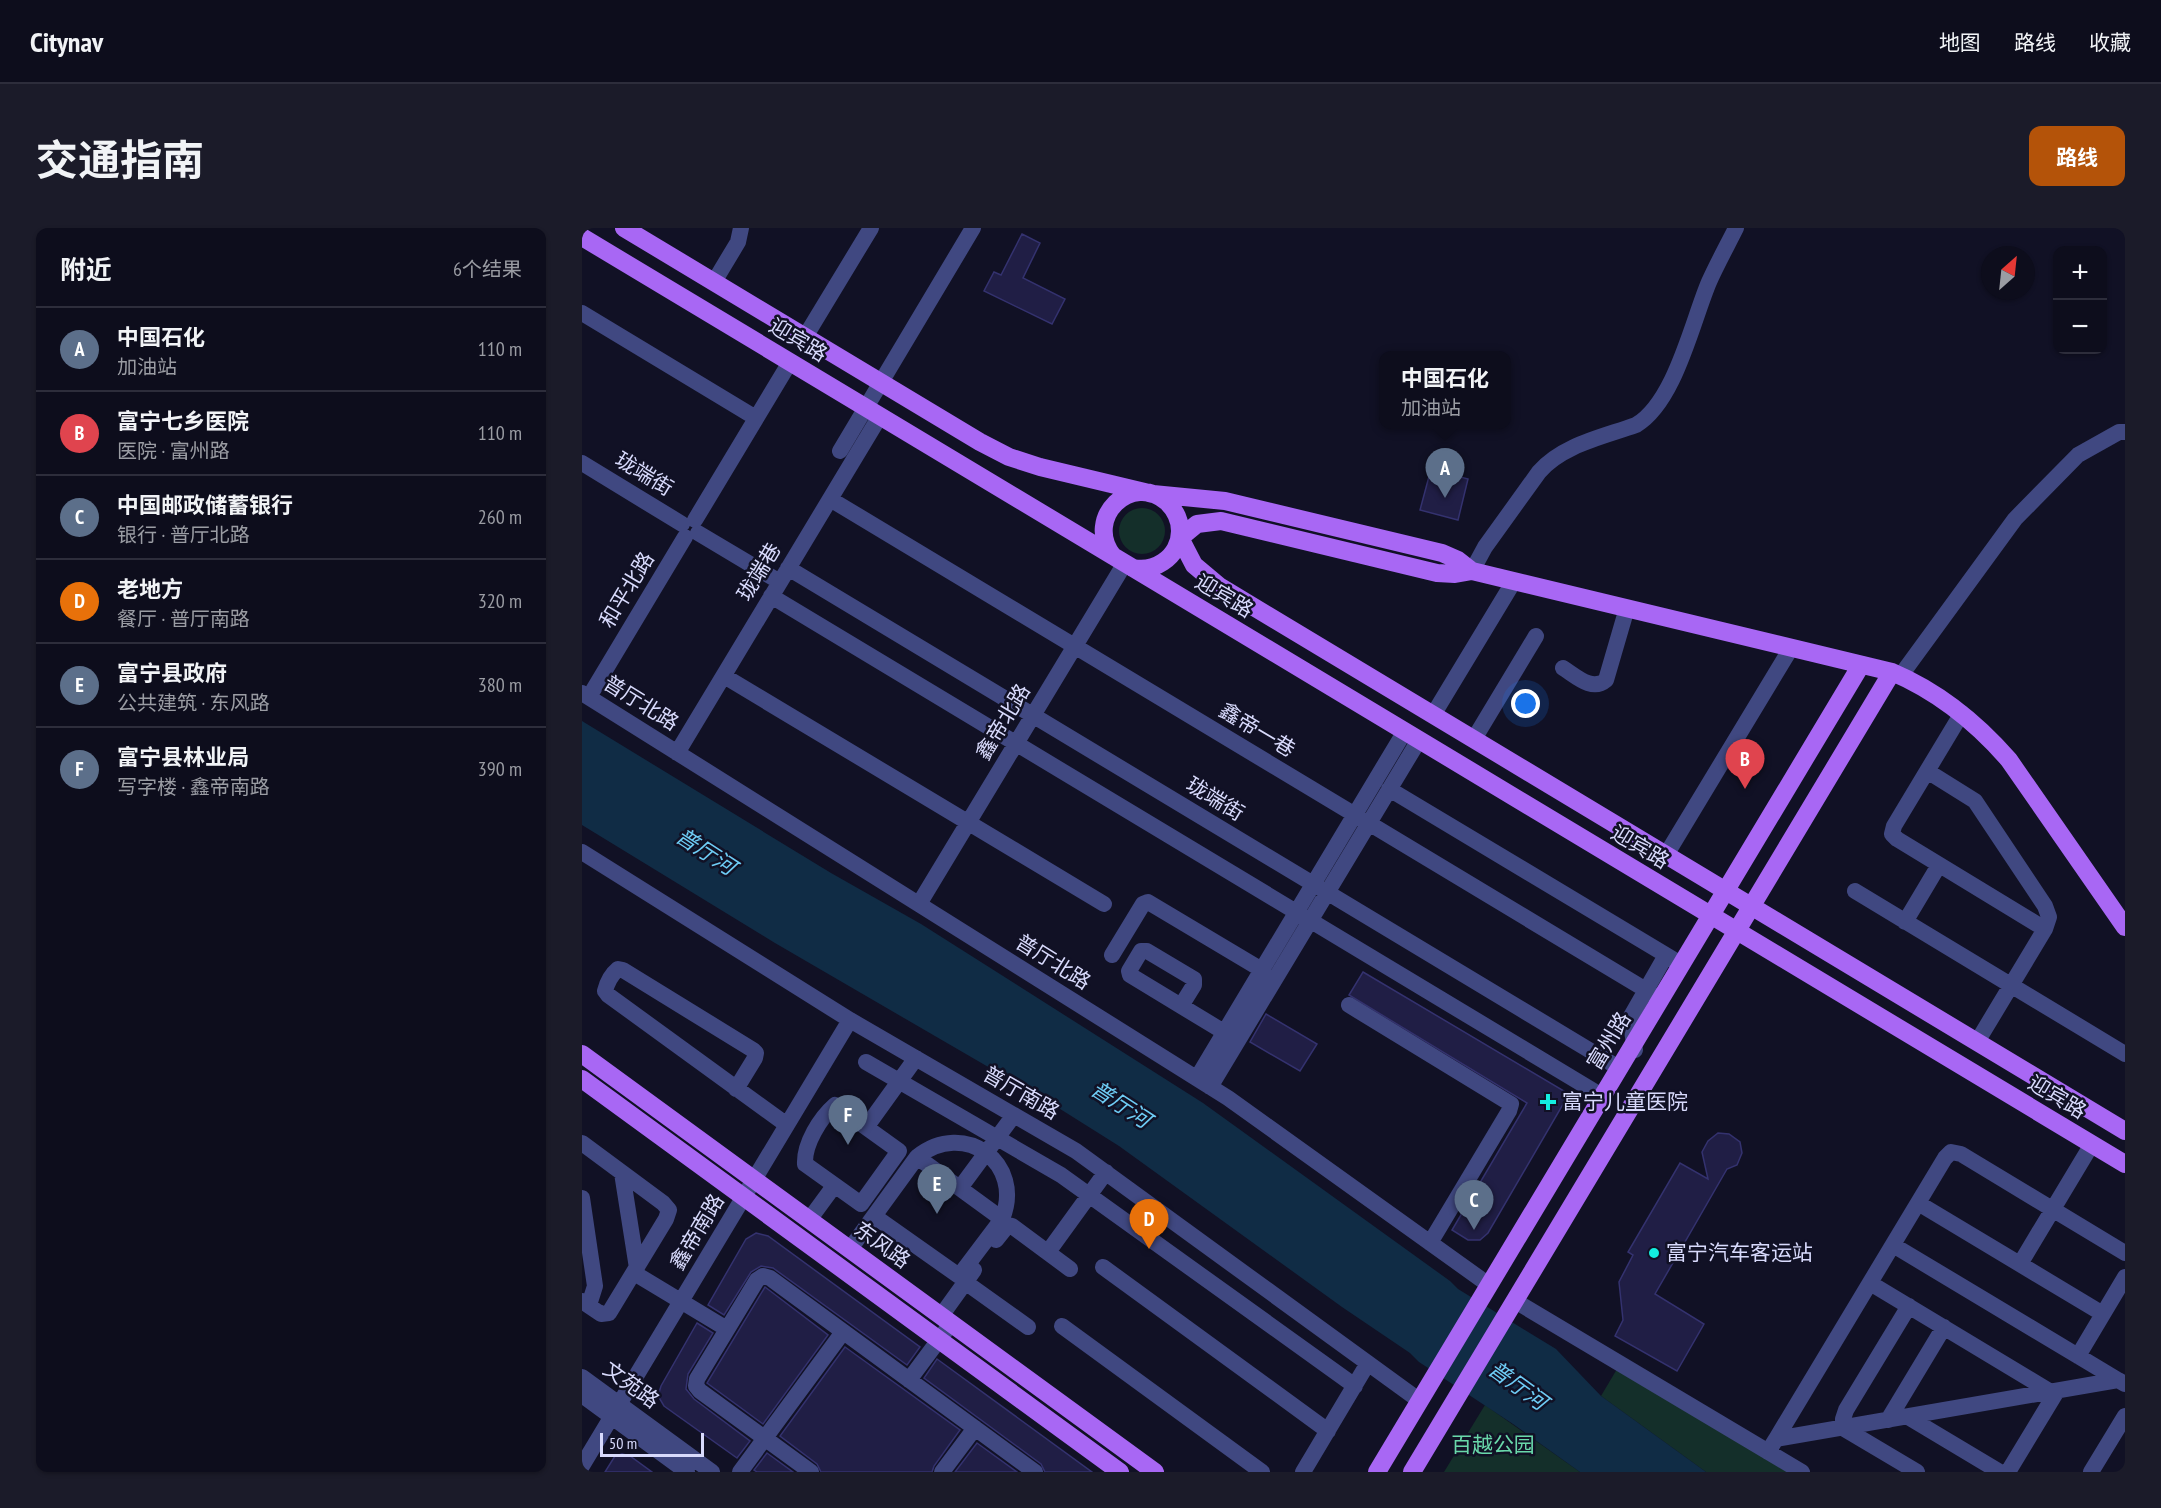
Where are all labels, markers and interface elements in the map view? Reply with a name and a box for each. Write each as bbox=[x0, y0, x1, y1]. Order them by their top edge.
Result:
text: Citynav bbox=[30, 23, 103, 60]
text: 地图 bbox=[1939, 29, 1981, 56]
text: 路线 bbox=[2014, 29, 2056, 56]
text: 收藏 bbox=[2089, 29, 2131, 56]
button: 路线 bbox=[2029, 126, 2125, 186]
text: 交通指南 bbox=[36, 132, 204, 187]
north arrow bbox=[1981, 246, 2035, 300]
map controls bbox=[2053, 246, 2107, 354]
button: + bbox=[2053, 246, 2107, 300]
text: 附近 bbox=[60, 253, 112, 286]
text: 6个结果 bbox=[453, 256, 522, 282]
button: − bbox=[2053, 300, 2107, 354]
street label: 迎宾路 bbox=[764, 312, 832, 367]
text: 中国石化 bbox=[117, 323, 205, 351]
text: A bbox=[74, 336, 85, 362]
text: 110 m bbox=[478, 336, 522, 362]
popup bbox=[1379, 351, 1511, 429]
text: 加油站 bbox=[117, 354, 177, 380]
text: 中国石化 bbox=[1401, 364, 1489, 392]
text: 加油站 bbox=[1401, 395, 1461, 421]
text: 富宁七乡医院 bbox=[117, 407, 249, 435]
text: B bbox=[75, 420, 84, 446]
text: 110 m bbox=[478, 420, 522, 446]
text: 医院 · 富州路 bbox=[117, 438, 230, 464]
street label: 珑端街 bbox=[610, 446, 678, 501]
pin: A bbox=[1426, 448, 1464, 498]
text: 中国邮政储蓄银行 bbox=[117, 491, 293, 519]
text: C bbox=[75, 504, 84, 530]
text: 260 m bbox=[478, 504, 522, 530]
text: 银行 · 普厅北路 bbox=[117, 522, 250, 548]
street label: 珑端巷 bbox=[731, 538, 786, 606]
street label: 和平北路 bbox=[593, 547, 660, 633]
street label: 迎宾路 bbox=[1190, 568, 1258, 623]
text: 老地方 bbox=[117, 575, 183, 603]
text: D bbox=[74, 588, 85, 614]
text: 320 m bbox=[478, 588, 522, 614]
text: 餐厅 · 普厅南路 bbox=[117, 606, 250, 632]
text: 富宁县政府 bbox=[117, 659, 227, 687]
street label: 普厅北路 bbox=[598, 669, 684, 736]
text: E bbox=[75, 672, 84, 698]
text: 380 m bbox=[478, 672, 522, 698]
street label: 鑫帝北路 bbox=[969, 679, 1036, 765]
your location bbox=[1511, 689, 1540, 718]
text: 公共建筑 · 东风路 bbox=[117, 690, 270, 716]
street label: 鑫帝一巷 bbox=[1214, 696, 1300, 763]
pin: B bbox=[1726, 740, 1764, 789]
text: 富宁县林业局 bbox=[117, 743, 249, 771]
text: F bbox=[75, 756, 84, 782]
text: 390 m bbox=[478, 756, 522, 782]
street label: 珑端街 bbox=[1181, 771, 1249, 826]
text: 写字楼 · 鑫帝南路 bbox=[117, 774, 270, 800]
street label: 迎宾路 bbox=[1606, 819, 1674, 874]
water label: 普厅河 bbox=[671, 821, 745, 883]
street label: 普厅北路 bbox=[1010, 928, 1096, 995]
street label: 富州路 bbox=[1581, 1007, 1636, 1075]
street label: 普厅南路 bbox=[978, 1060, 1064, 1125]
street label: 迎宾路 bbox=[2023, 1069, 2091, 1124]
water label: 普厅河 bbox=[1086, 1074, 1160, 1136]
place label: 富宁儿童医院 bbox=[1562, 1088, 1688, 1115]
marker: 富宁儿童医院 bbox=[1539, 1093, 1557, 1111]
pin: F bbox=[828, 1096, 868, 1145]
pin: E bbox=[918, 1164, 956, 1214]
pin: C bbox=[1454, 1180, 1494, 1230]
street label: 鑫帝南路 bbox=[663, 1189, 730, 1275]
pin: D bbox=[1130, 1200, 1168, 1249]
street label: 东风路 bbox=[849, 1215, 916, 1274]
place label: 富宁汽车客运站 bbox=[1666, 1239, 1813, 1266]
marker: 富宁汽车客运站 bbox=[1647, 1246, 1661, 1260]
water label: 普厅河 bbox=[1483, 1354, 1556, 1418]
street label: 文苑路 bbox=[598, 1355, 665, 1414]
scale bar bbox=[600, 1430, 704, 1458]
park label: 百越公园 bbox=[1451, 1431, 1535, 1458]
text: 50 m bbox=[609, 1433, 637, 1453]

